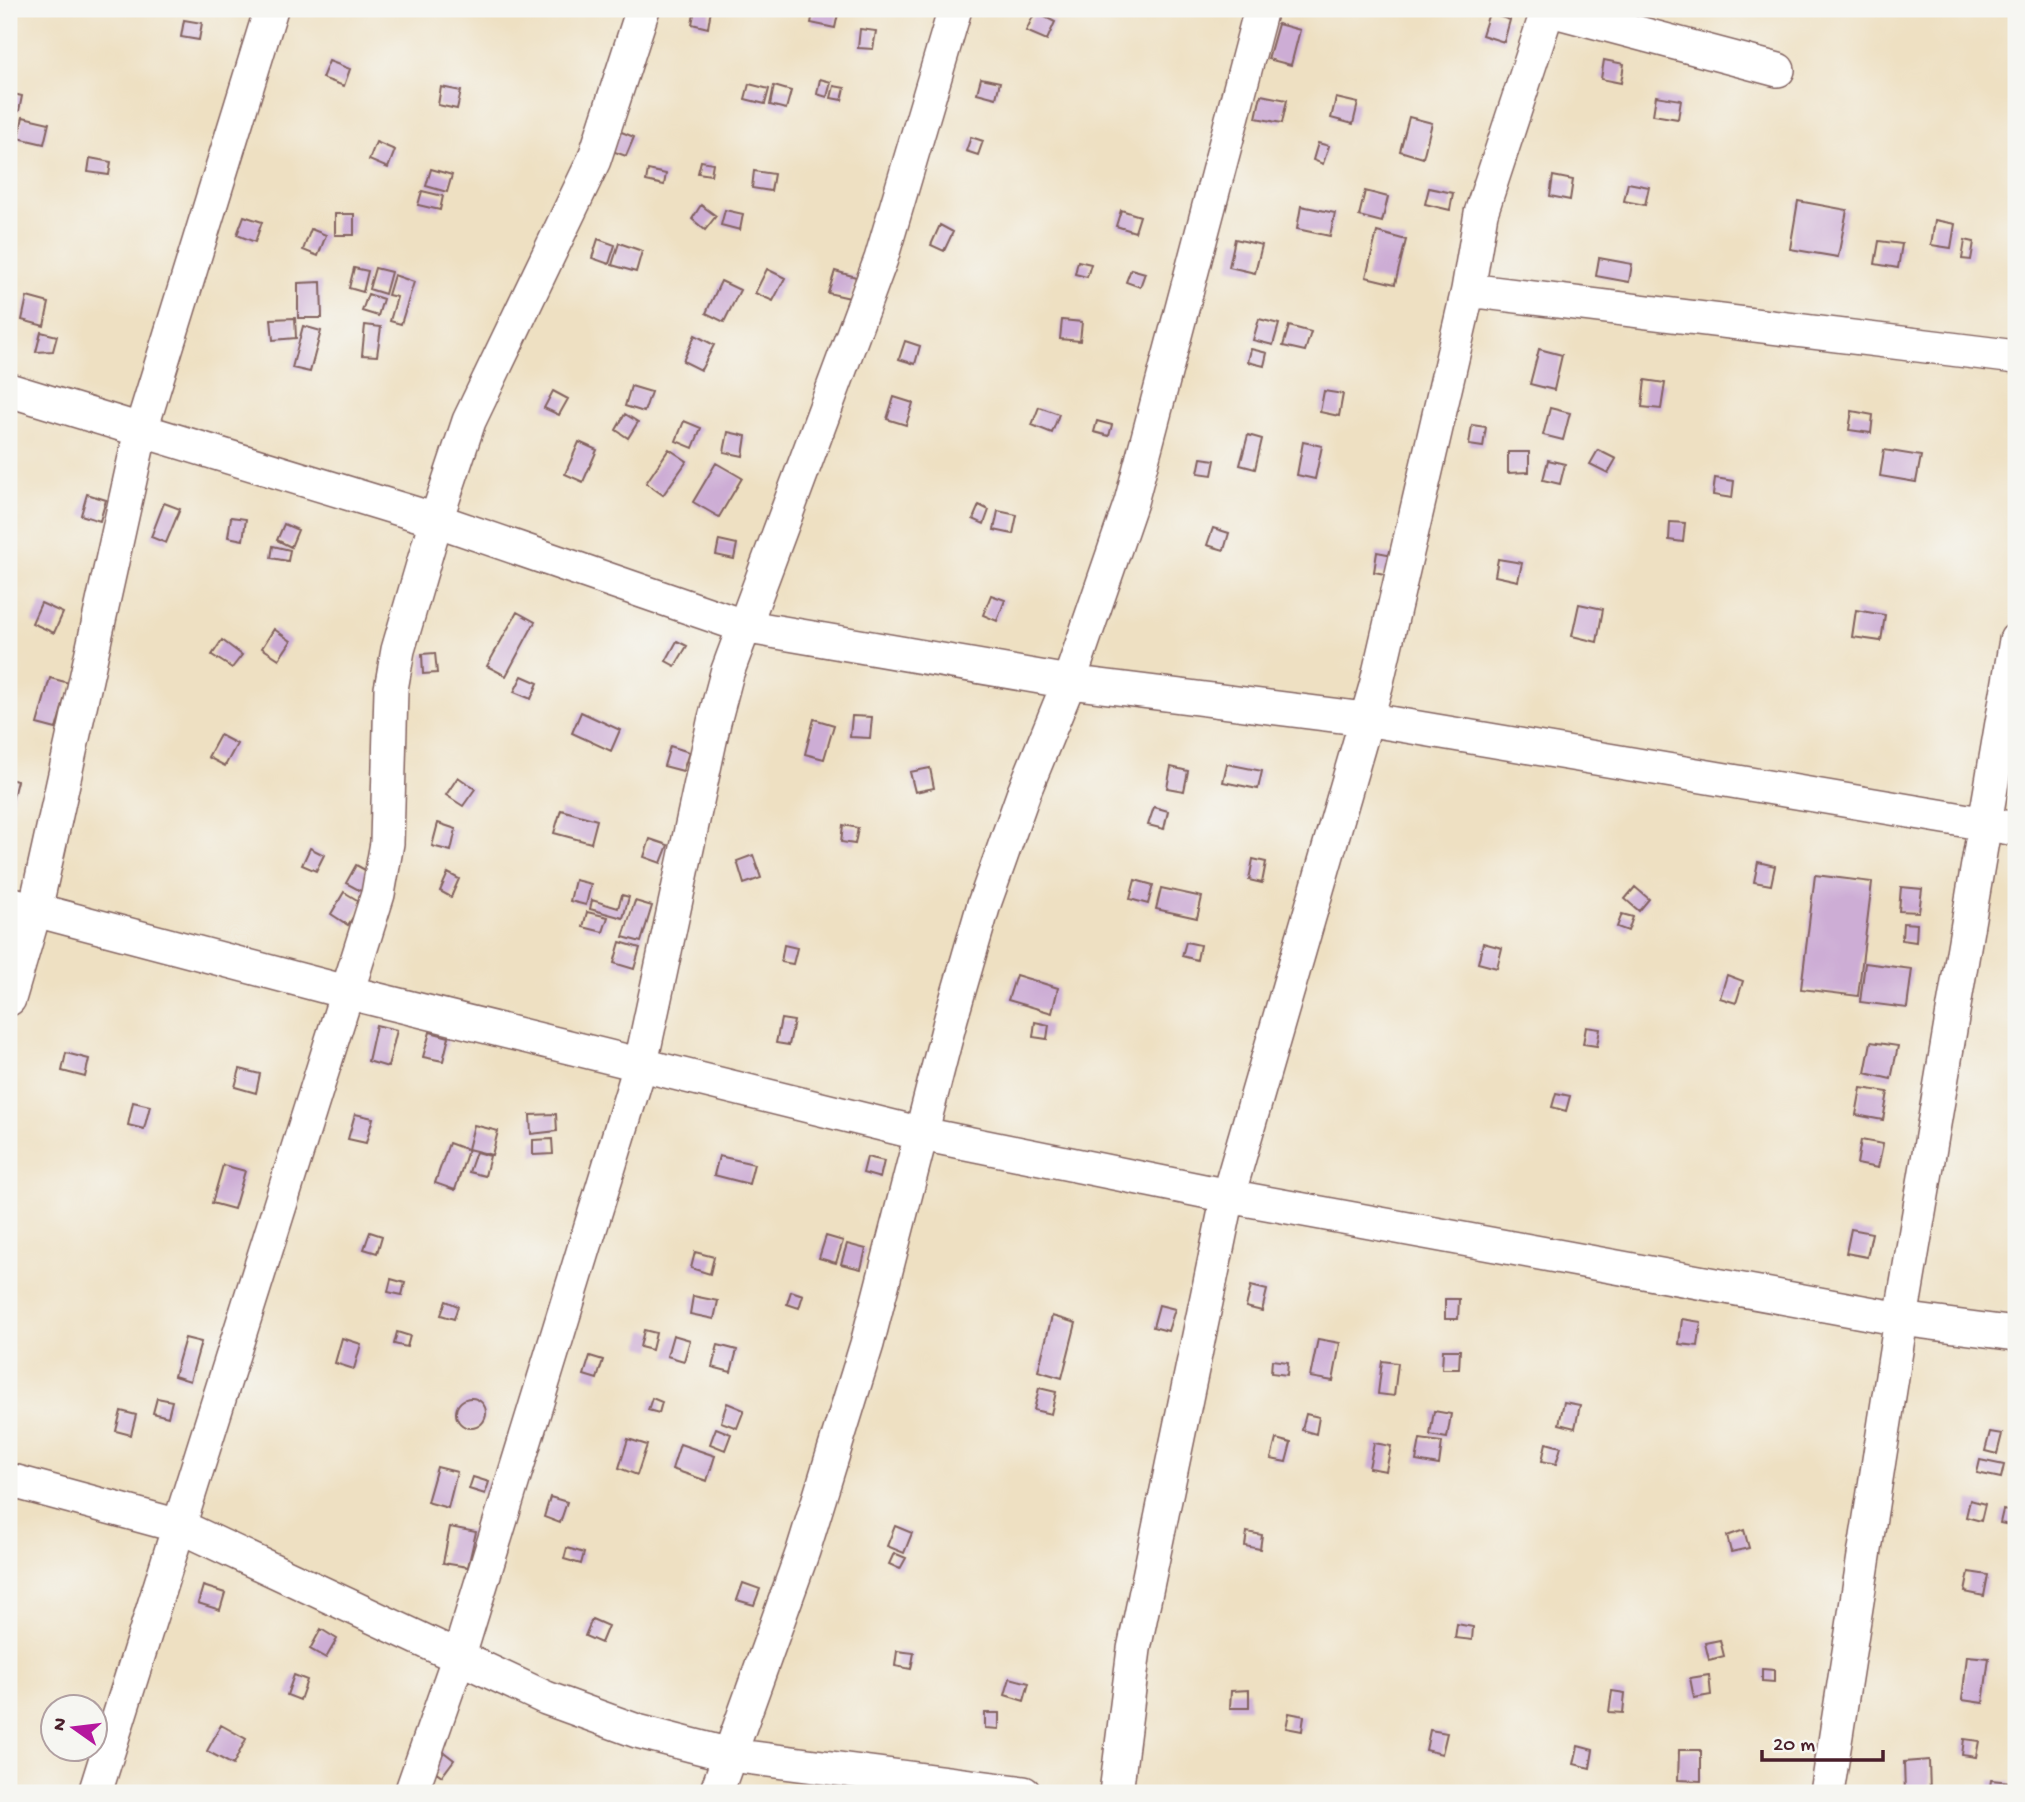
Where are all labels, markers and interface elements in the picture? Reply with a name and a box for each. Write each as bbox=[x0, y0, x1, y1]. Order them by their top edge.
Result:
north arrow bbox=[38, 1694, 108, 1764]
text: N bbox=[48, 1716, 74, 1734]
scale bar bbox=[1762, 1718, 1883, 1762]
text: 20 m bbox=[1773, 1734, 1815, 1759]

